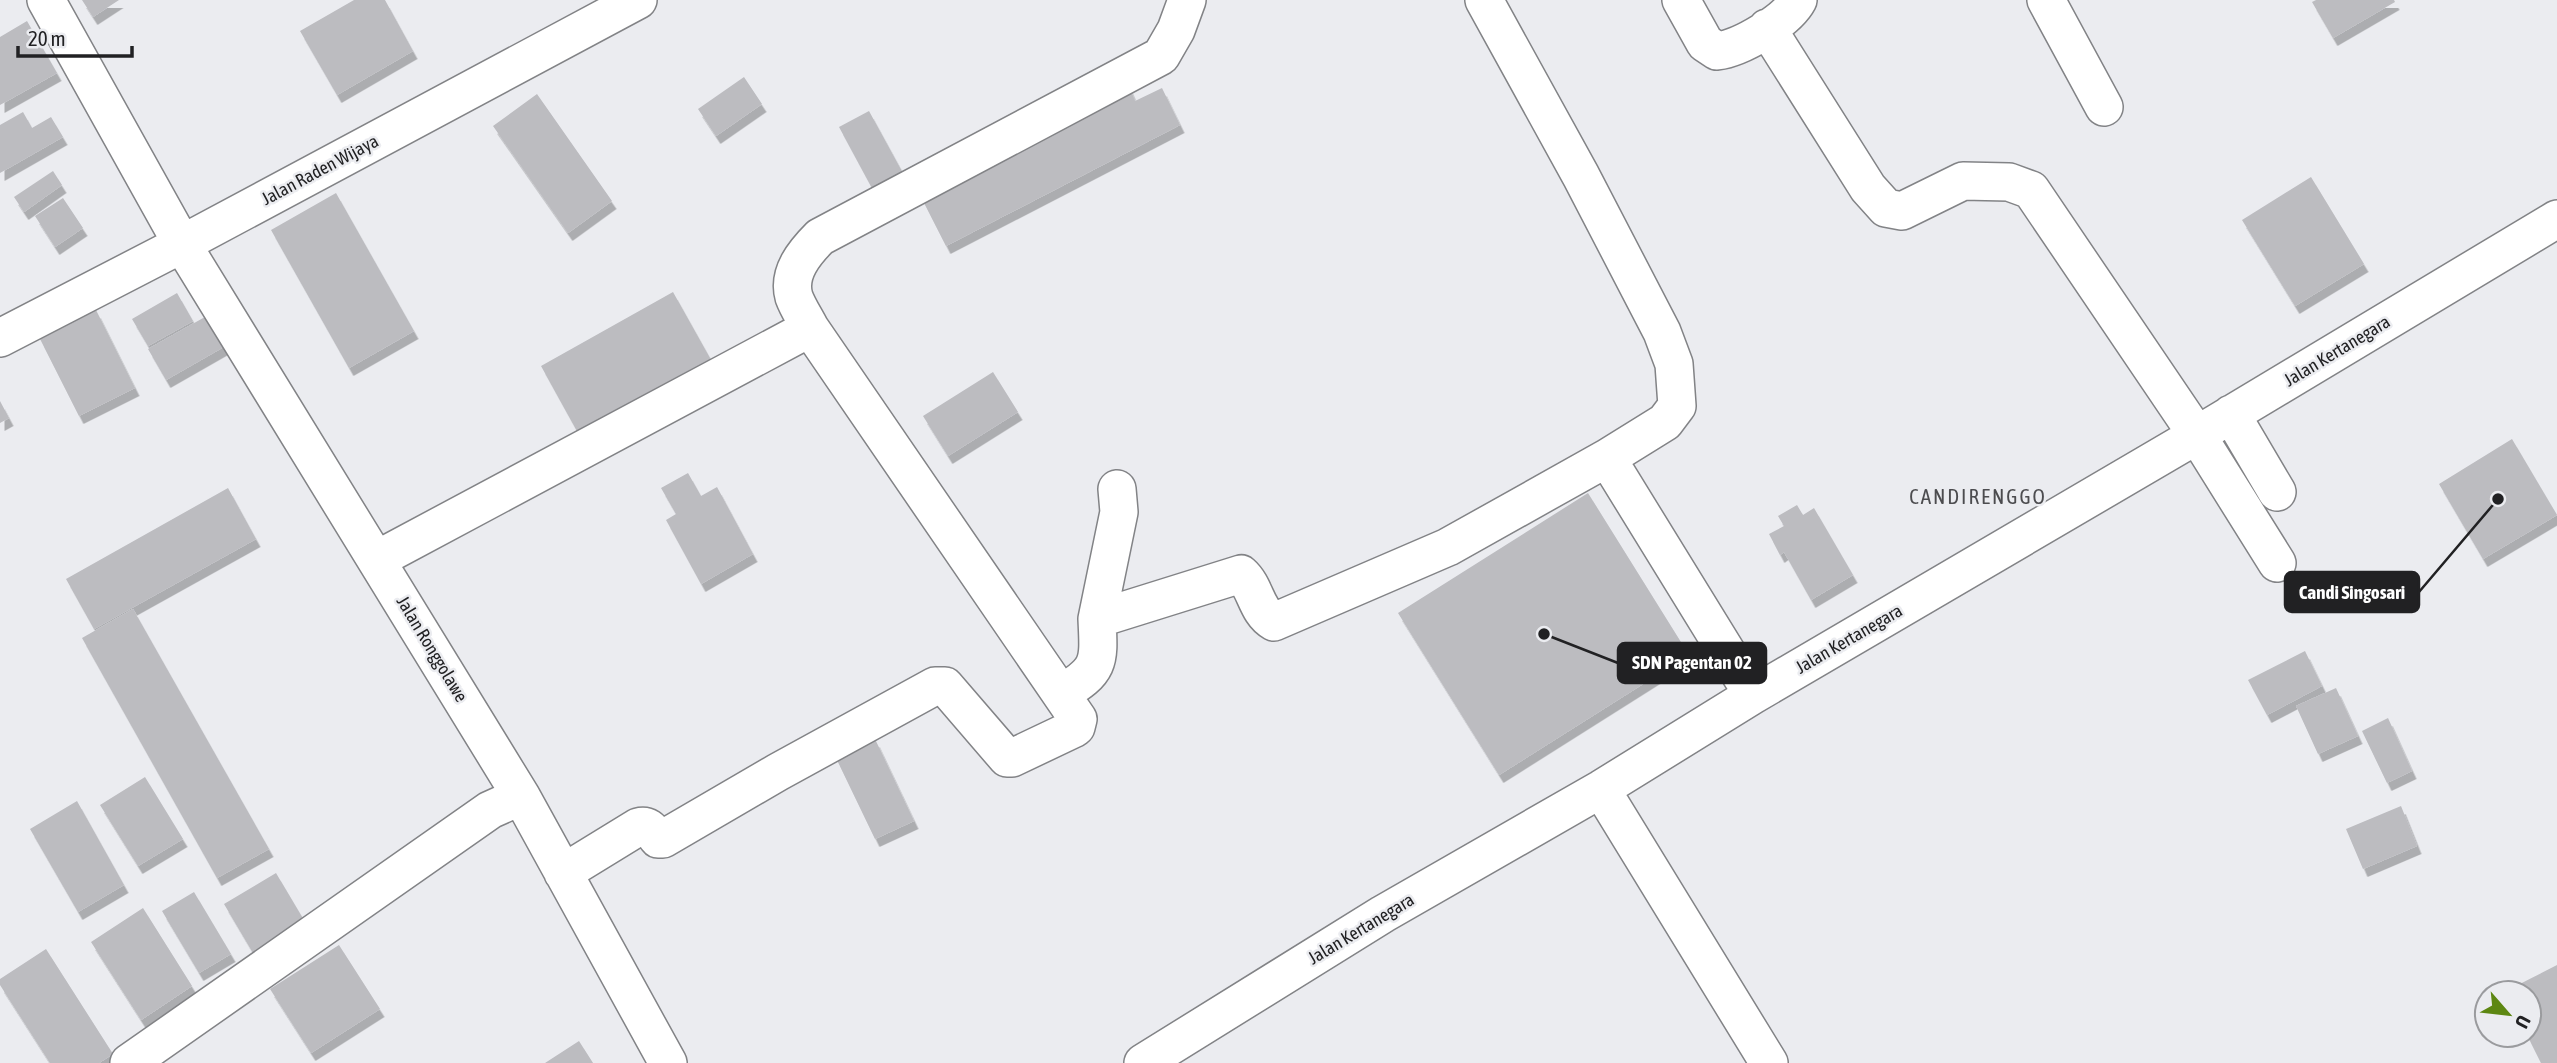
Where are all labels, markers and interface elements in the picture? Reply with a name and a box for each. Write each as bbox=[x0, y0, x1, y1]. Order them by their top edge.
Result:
scale bar bbox=[18, 14, 131, 58]
text: 20 m bbox=[28, 26, 66, 50]
street label: Jalan Raden Wijaya bbox=[258, 130, 382, 209]
street label: Jalan Kertanegara bbox=[2280, 311, 2393, 390]
district label: CANDIRENGGO bbox=[1909, 484, 2047, 508]
callout: Candi Singosari bbox=[2285, 572, 2419, 612]
text: Candi Singosari bbox=[2299, 581, 2405, 603]
street label: Jalan Ronggolawe bbox=[393, 592, 472, 705]
street label: Jalan Kertanegara bbox=[1792, 600, 1906, 678]
callout: SDN Pagentan 02 bbox=[1618, 643, 1766, 683]
text: SDN Pagentan 02 bbox=[1632, 651, 1752, 673]
street label: Jalan Kertanegara bbox=[1304, 889, 1417, 968]
north arrow bbox=[2473, 979, 2543, 1049]
text: U bbox=[2511, 1012, 2535, 1032]

